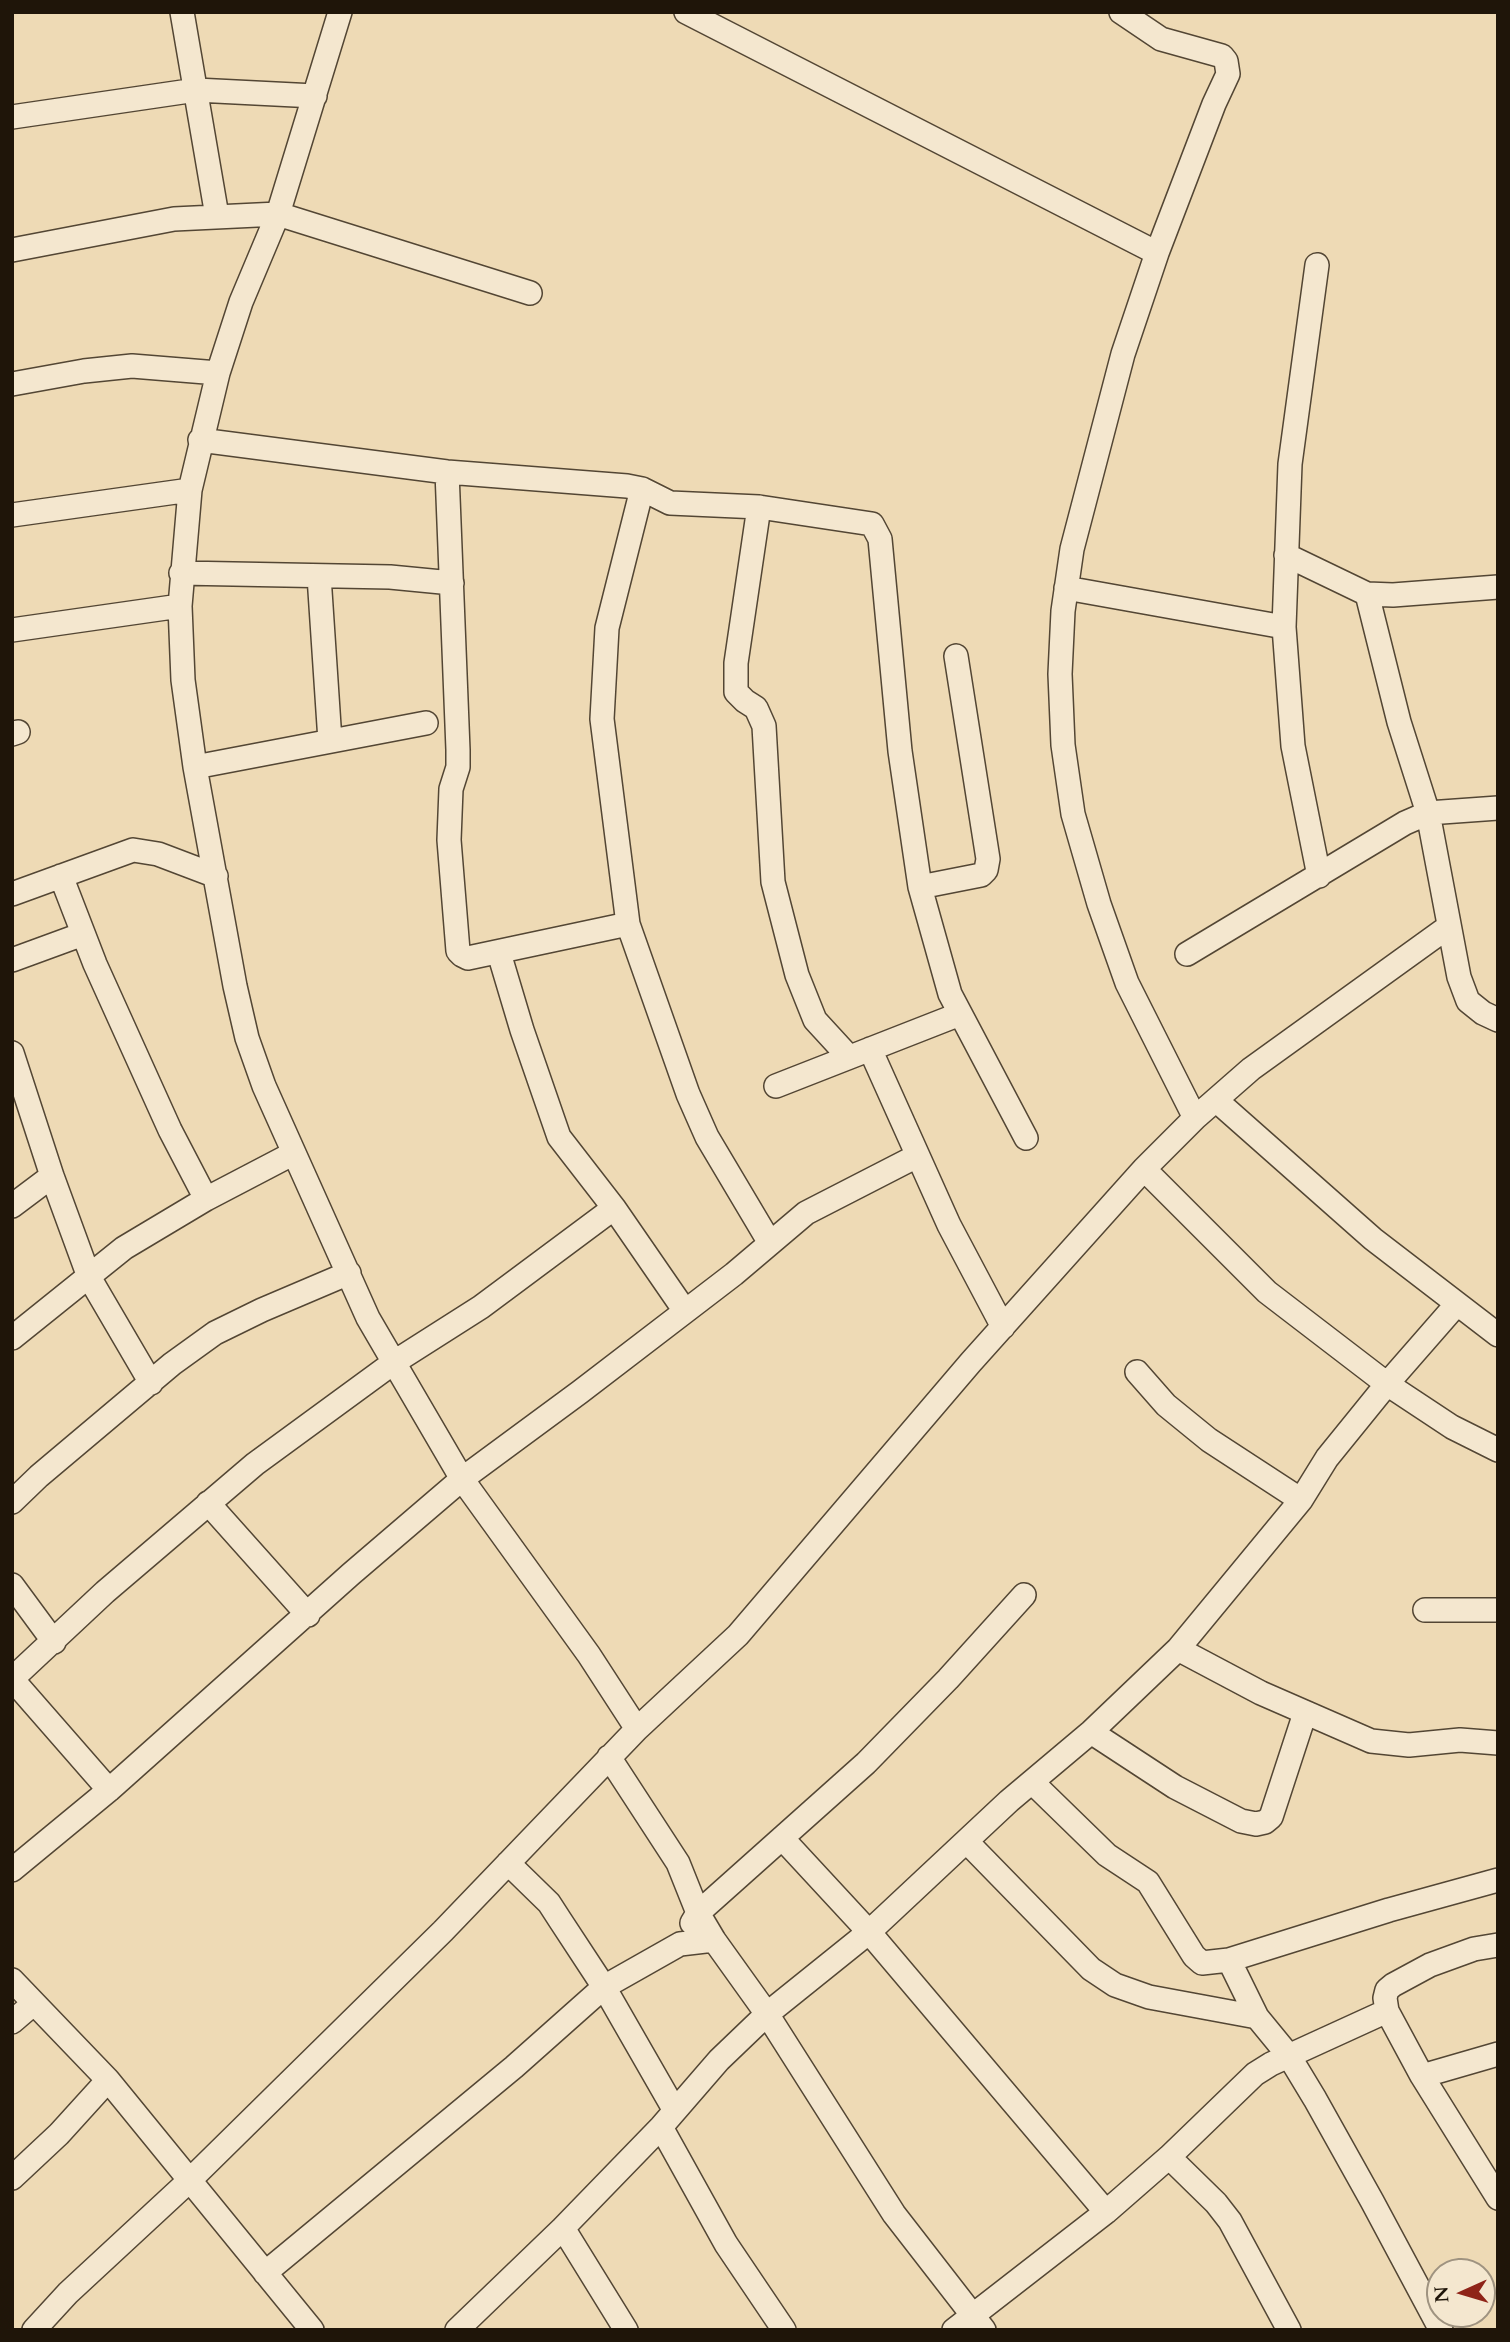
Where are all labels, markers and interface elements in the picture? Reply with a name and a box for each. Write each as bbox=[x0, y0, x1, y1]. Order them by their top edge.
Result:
north arrow bbox=[1426, 2258, 1496, 2328]
text: N bbox=[1429, 2285, 1456, 2303]

